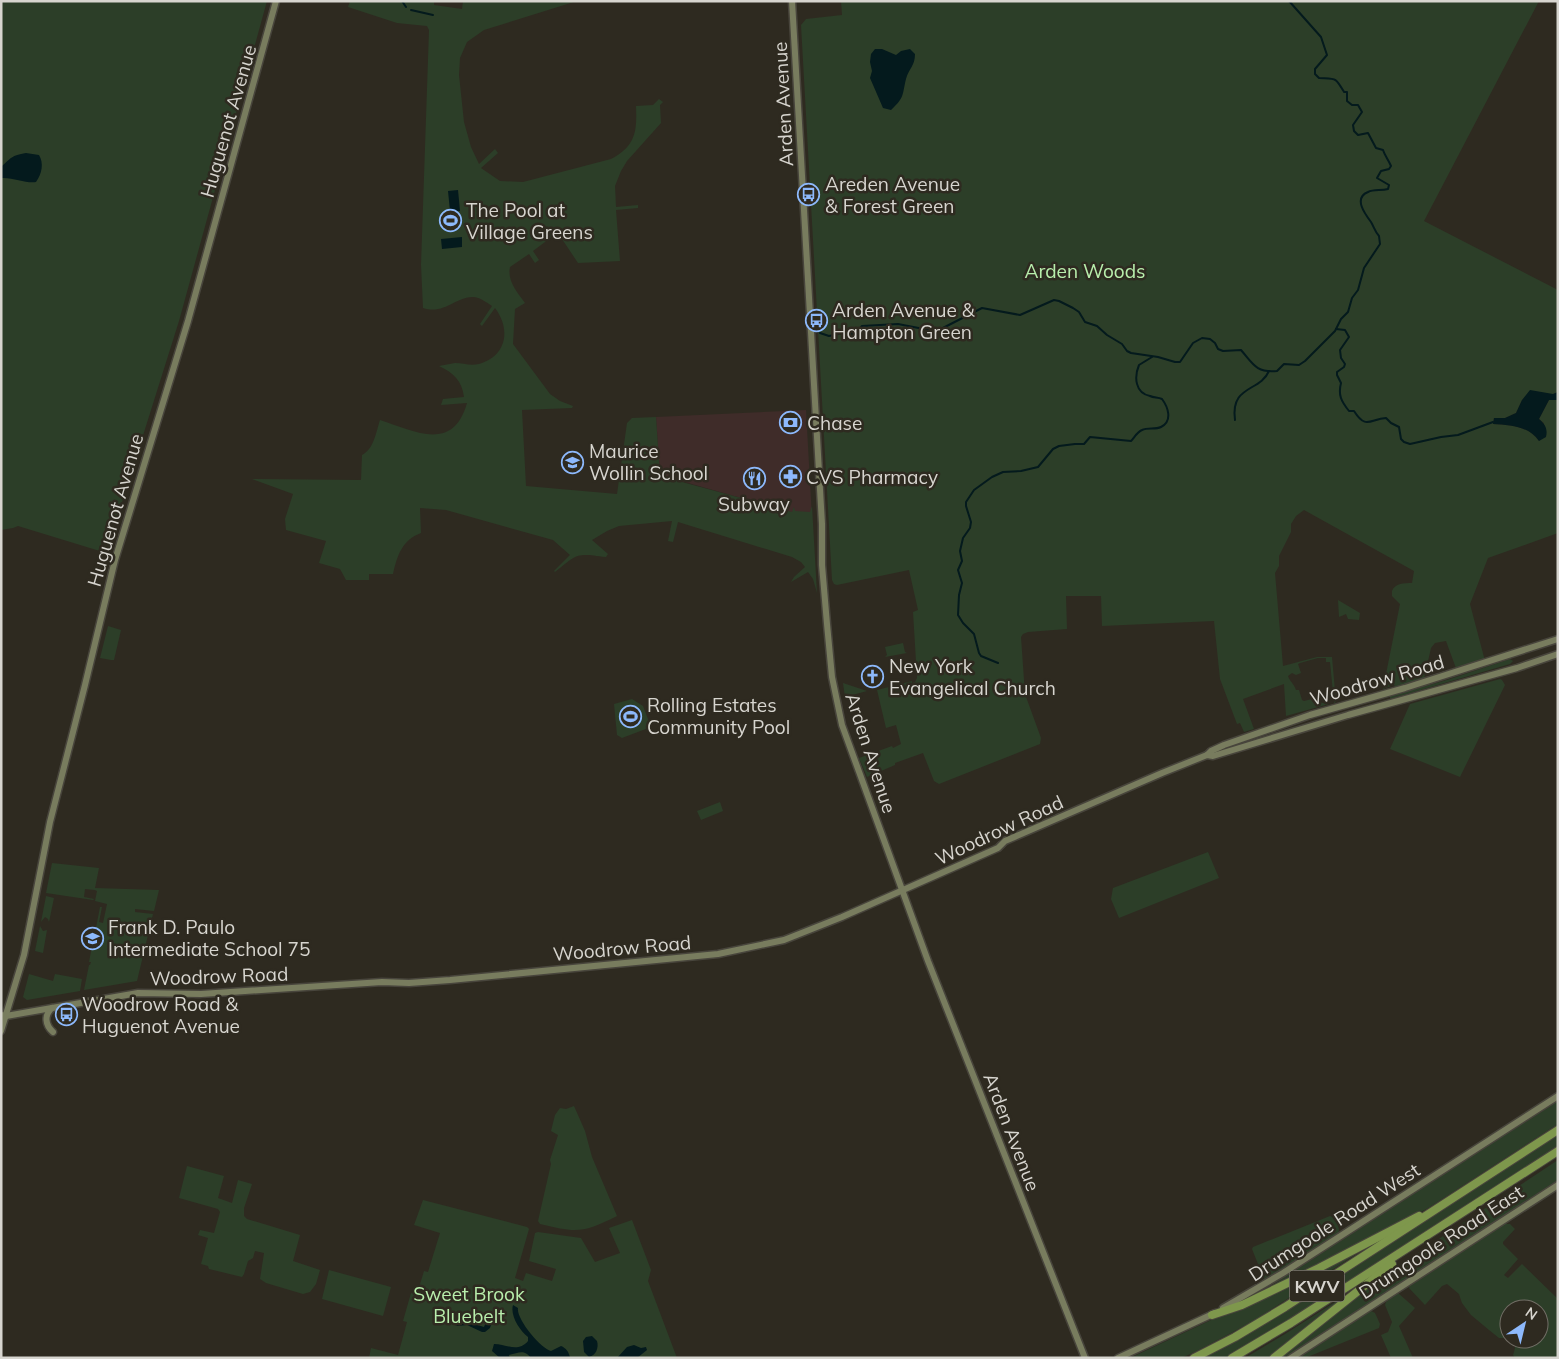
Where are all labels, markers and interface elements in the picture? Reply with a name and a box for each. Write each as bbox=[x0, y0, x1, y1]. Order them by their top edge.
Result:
street label: Arden Avenue bbox=[768, 41, 798, 167]
street label: Huguenot Avenue bbox=[195, 42, 261, 200]
place label: Areden Avenue & Forest Green bbox=[825, 172, 960, 218]
bus stop icon: Areden Avenue & Forest Green bbox=[797, 183, 821, 207]
place label: The Pool at Village Greens bbox=[466, 198, 593, 244]
sports icon: The Pool at Village Greens bbox=[438, 209, 462, 233]
park label: Arden Woods bbox=[1024, 259, 1146, 283]
place label: Arden Avenue & Hampton Green bbox=[832, 298, 976, 344]
bus stop icon: Arden Avenue & Hampton Green bbox=[804, 309, 828, 333]
bank icon: Chase bbox=[779, 411, 803, 435]
place label: Chase bbox=[807, 411, 862, 435]
street label: Huguenot Avenue bbox=[82, 431, 148, 589]
place label: Maurice Wollin School bbox=[589, 439, 708, 485]
school or university icon: Maurice Wollin School bbox=[561, 450, 585, 474]
pharmacy icon: CVS Pharmacy bbox=[778, 465, 802, 489]
place label: CVS Pharmacy bbox=[806, 465, 938, 489]
restaurant icon: Subway bbox=[742, 466, 766, 490]
place label: Subway bbox=[718, 492, 790, 516]
street label: Woodrow Road bbox=[1307, 649, 1447, 711]
place label: New York Evangelical Church bbox=[889, 654, 1056, 700]
church icon: New York Evangelical Church bbox=[861, 665, 885, 689]
street label: Arden Avenue bbox=[840, 690, 902, 816]
place label: Rolling Estates Community Pool bbox=[647, 693, 790, 739]
sports icon: Rolling Estates Community Pool bbox=[619, 704, 643, 728]
street label: Woodrow Road bbox=[931, 790, 1067, 870]
place label: Frank D. Paulo Intermediate School 75 bbox=[108, 915, 310, 961]
school or university icon: Frank D. Paulo Intermediate School 75 bbox=[80, 926, 104, 950]
street label: Woodrow Road bbox=[552, 930, 692, 966]
street label: Woodrow Road bbox=[149, 962, 289, 990]
place label: Woodrow Road & Huguenot Avenue bbox=[82, 992, 240, 1038]
bus stop icon: Woodrow Road & Huguenot Avenue bbox=[54, 1003, 78, 1027]
street label: Arden Avenue bbox=[978, 1069, 1046, 1195]
street label: Drumgoole Road West bbox=[1244, 1157, 1425, 1286]
street label: Drumgoole Road East bbox=[1354, 1180, 1528, 1304]
road number: KWV bbox=[1290, 1270, 1344, 1302]
park label: Sweet Brook Bluebelt bbox=[413, 1282, 525, 1328]
north arrow bbox=[1499, 1299, 1549, 1349]
text: N bbox=[1522, 1303, 1541, 1324]

